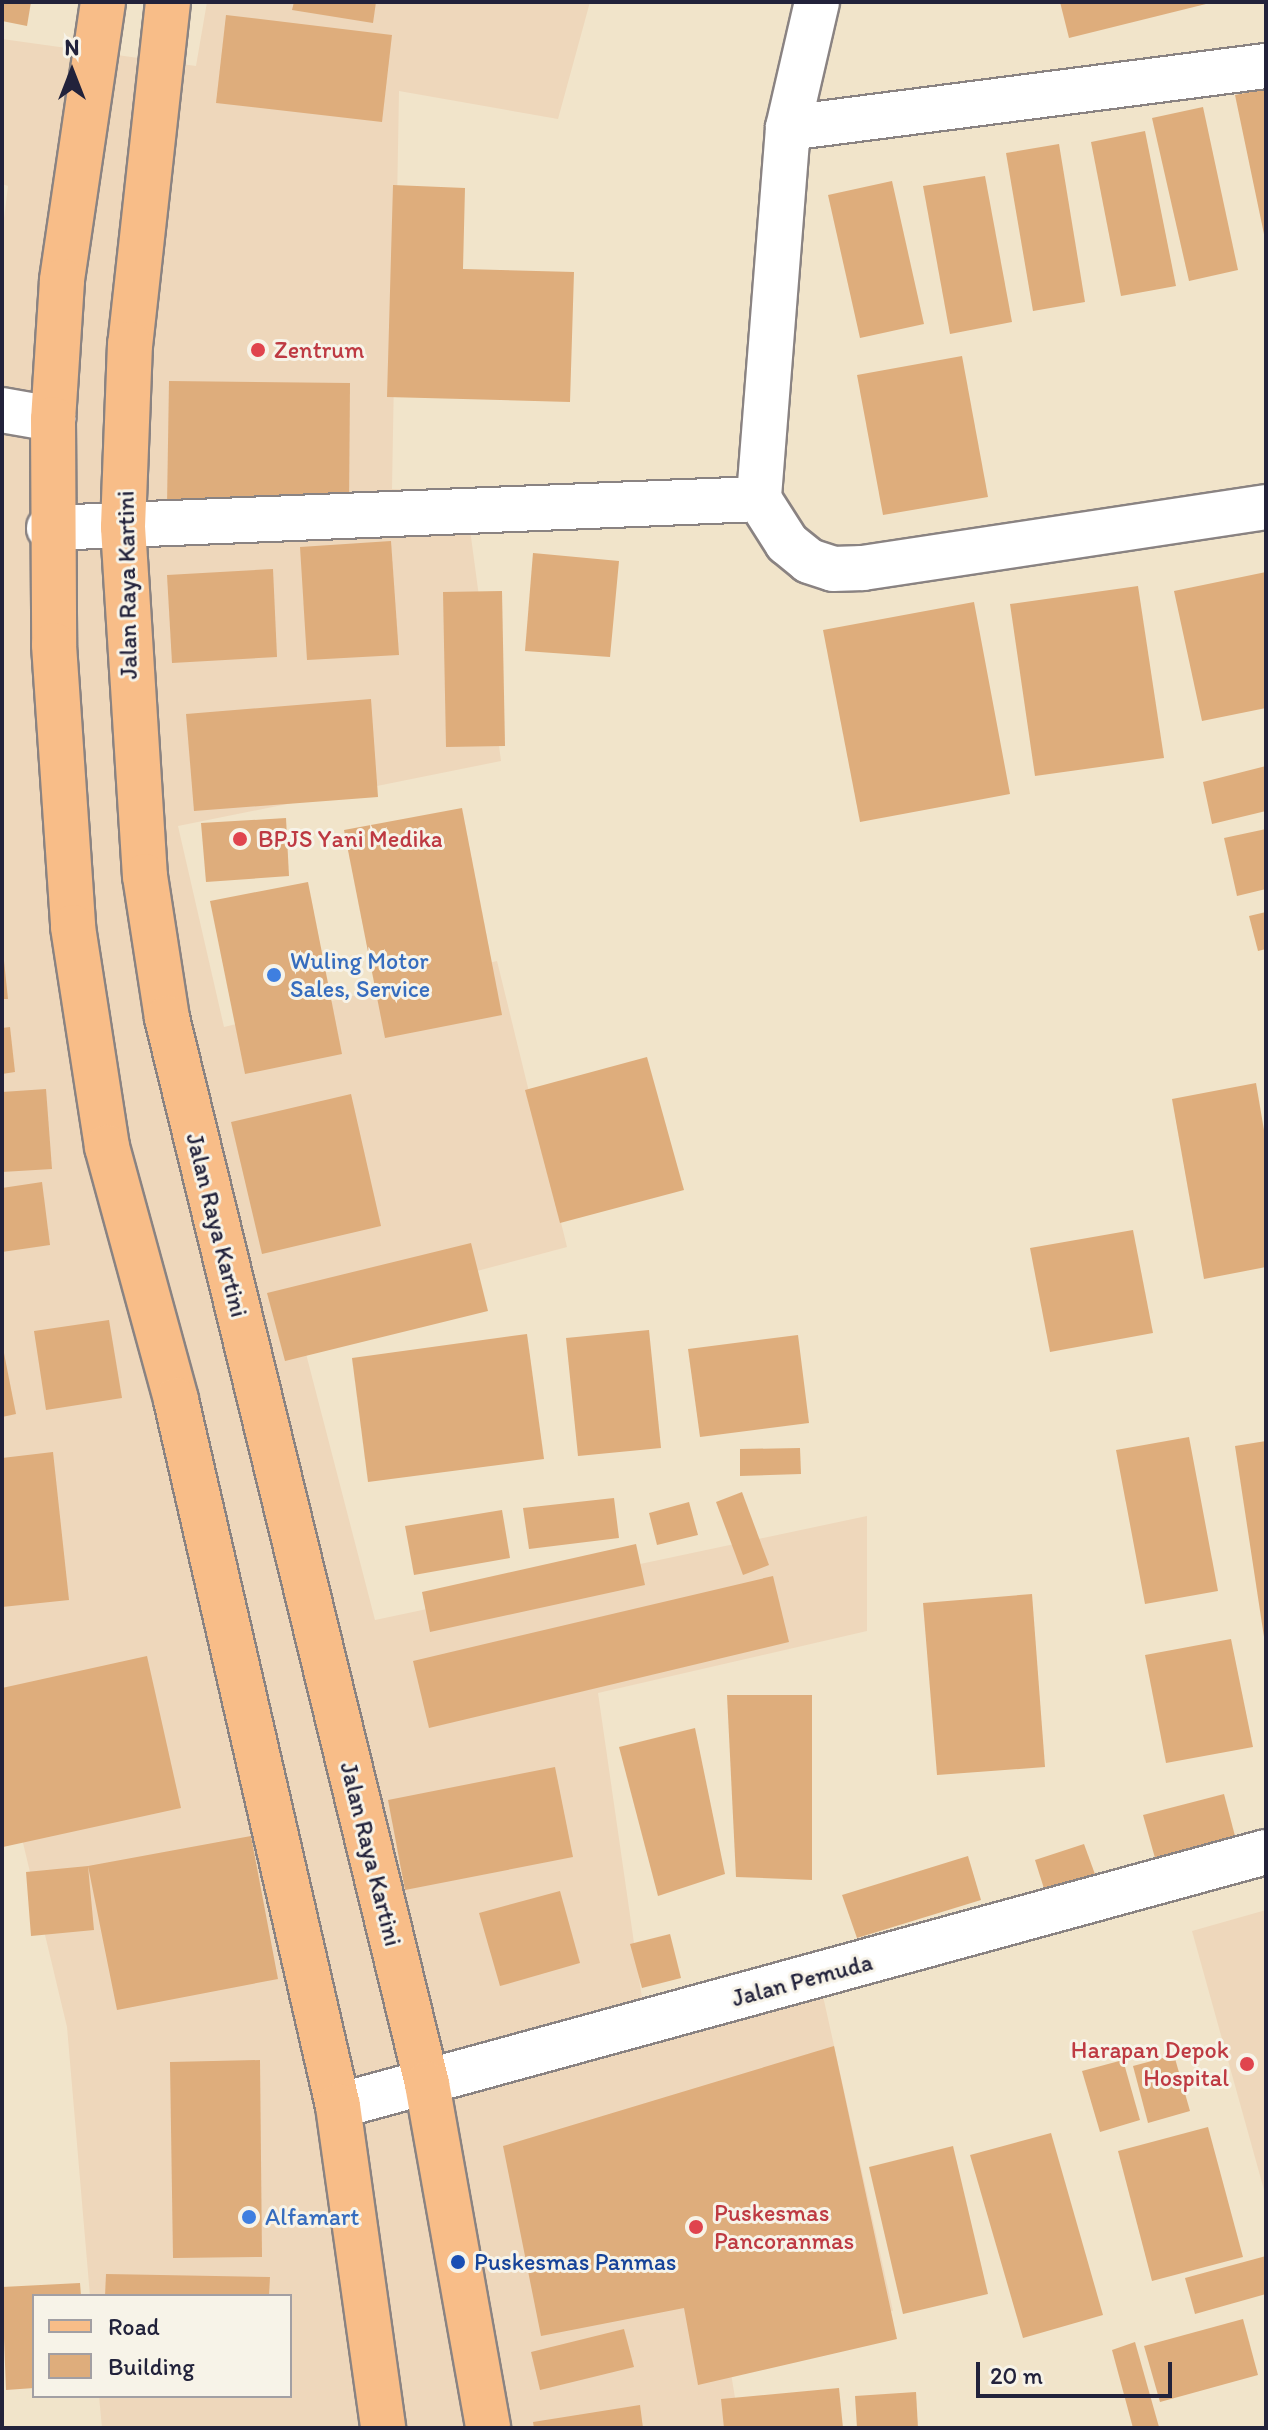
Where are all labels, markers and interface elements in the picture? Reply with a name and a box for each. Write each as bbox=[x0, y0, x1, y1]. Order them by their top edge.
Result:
north arrow bbox=[32, 32, 112, 112]
text: N bbox=[65, 34, 79, 61]
place label: Zentrum bbox=[274, 336, 364, 364]
marker: Zentrum bbox=[249, 341, 267, 359]
street label: Jalan Raya Kartini bbox=[111, 491, 143, 679]
place label: BPJS Yani Medika bbox=[258, 825, 442, 853]
marker: BPJS Yani Medika bbox=[229, 828, 251, 850]
place label: Wuling Motor Sales, Service bbox=[290, 947, 430, 1003]
marker: Wuling Motor Sales, Service bbox=[265, 966, 283, 984]
street label: Jalan Raya Kartini bbox=[180, 1130, 254, 1320]
street label: Jalan Raya Kartini bbox=[334, 1759, 408, 1949]
street label: Jalan Pemuda bbox=[729, 1948, 875, 2012]
place label: Harapan Depok Hospital bbox=[1071, 2036, 1229, 2092]
marker: Harapan Depok Hospital bbox=[1236, 2053, 1258, 2075]
place label: Puskesmas Pancoranmas bbox=[714, 2199, 854, 2255]
place label: Alfamart bbox=[265, 2203, 359, 2231]
marker: Alfamart bbox=[240, 2208, 258, 2226]
marker: Puskesmas Pancoranmas bbox=[685, 2216, 707, 2238]
place label: Puskesmas Panmas bbox=[474, 2248, 676, 2276]
marker: Puskesmas Panmas bbox=[449, 2253, 467, 2271]
legend bbox=[32, 2294, 292, 2398]
text: Road bbox=[108, 2312, 160, 2341]
scale bar bbox=[980, 2346, 1176, 2396]
text: Building bbox=[108, 2352, 195, 2381]
text: 20 m bbox=[990, 2361, 1043, 2390]

